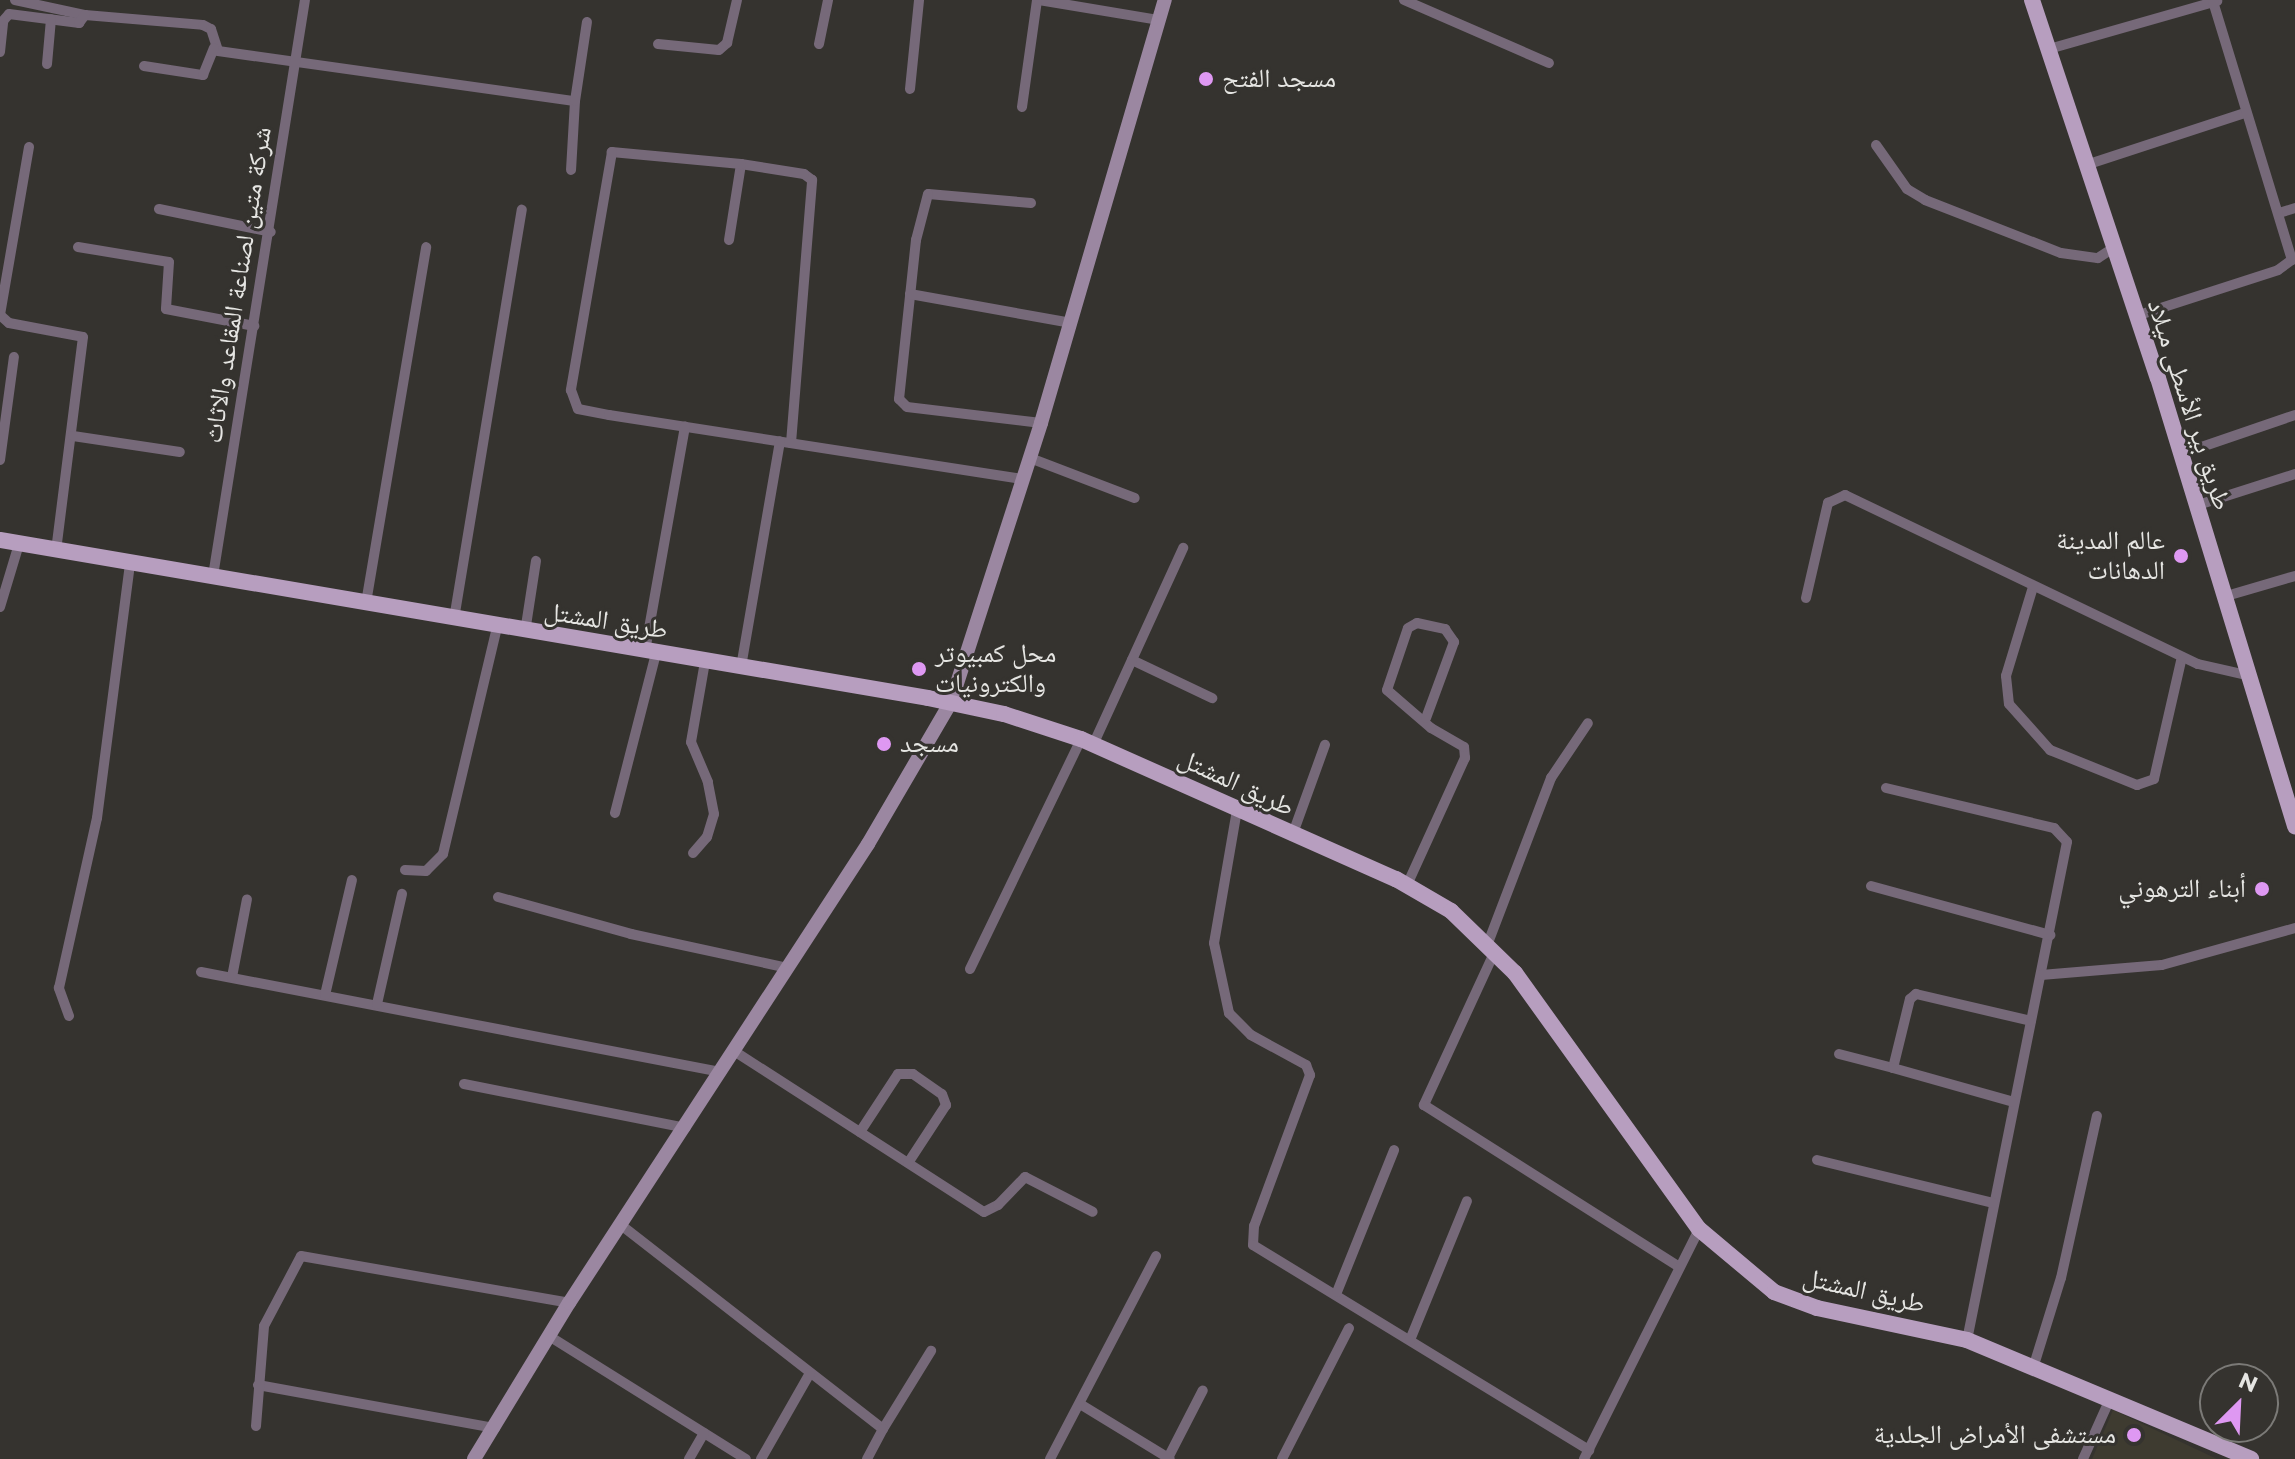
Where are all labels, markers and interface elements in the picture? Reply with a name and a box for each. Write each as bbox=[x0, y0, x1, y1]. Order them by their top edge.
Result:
place label: مسجد الفتح bbox=[1222, 63, 1336, 95]
marker: مسجد الفتح bbox=[1197, 70, 1215, 88]
street label: شركة متين لصناعة المقاعد والاثاث bbox=[198, 125, 278, 445]
street label: طريق بير الأسطى ميلاد bbox=[2140, 296, 2238, 514]
place label: عالم المدينة الدهانات bbox=[2056, 525, 2165, 586]
marker: عالم المدينة الدهانات bbox=[2172, 547, 2190, 565]
street label: طريق المشتل bbox=[542, 596, 670, 646]
place label: محل كمبيوتر والكترونيات bbox=[935, 638, 1056, 700]
marker: محل كمبيوتر والكترونيات bbox=[910, 660, 928, 678]
place label: مسجد bbox=[900, 728, 959, 760]
marker: مسجد bbox=[875, 735, 893, 753]
street label: طريق المشتل bbox=[1173, 743, 1299, 823]
place label: أبناء الترهوني bbox=[2118, 873, 2246, 905]
marker: أبناء الترهوني bbox=[2253, 880, 2271, 898]
street label: طريق المشتل bbox=[1800, 1262, 1928, 1320]
north arrow bbox=[2199, 1363, 2279, 1443]
text: N bbox=[2235, 1366, 2262, 1398]
place label: مستشفى الأمراض الجلدية bbox=[1874, 1419, 2116, 1451]
marker: مستشفى الأمراض الجلدية bbox=[2123, 1424, 2145, 1446]

